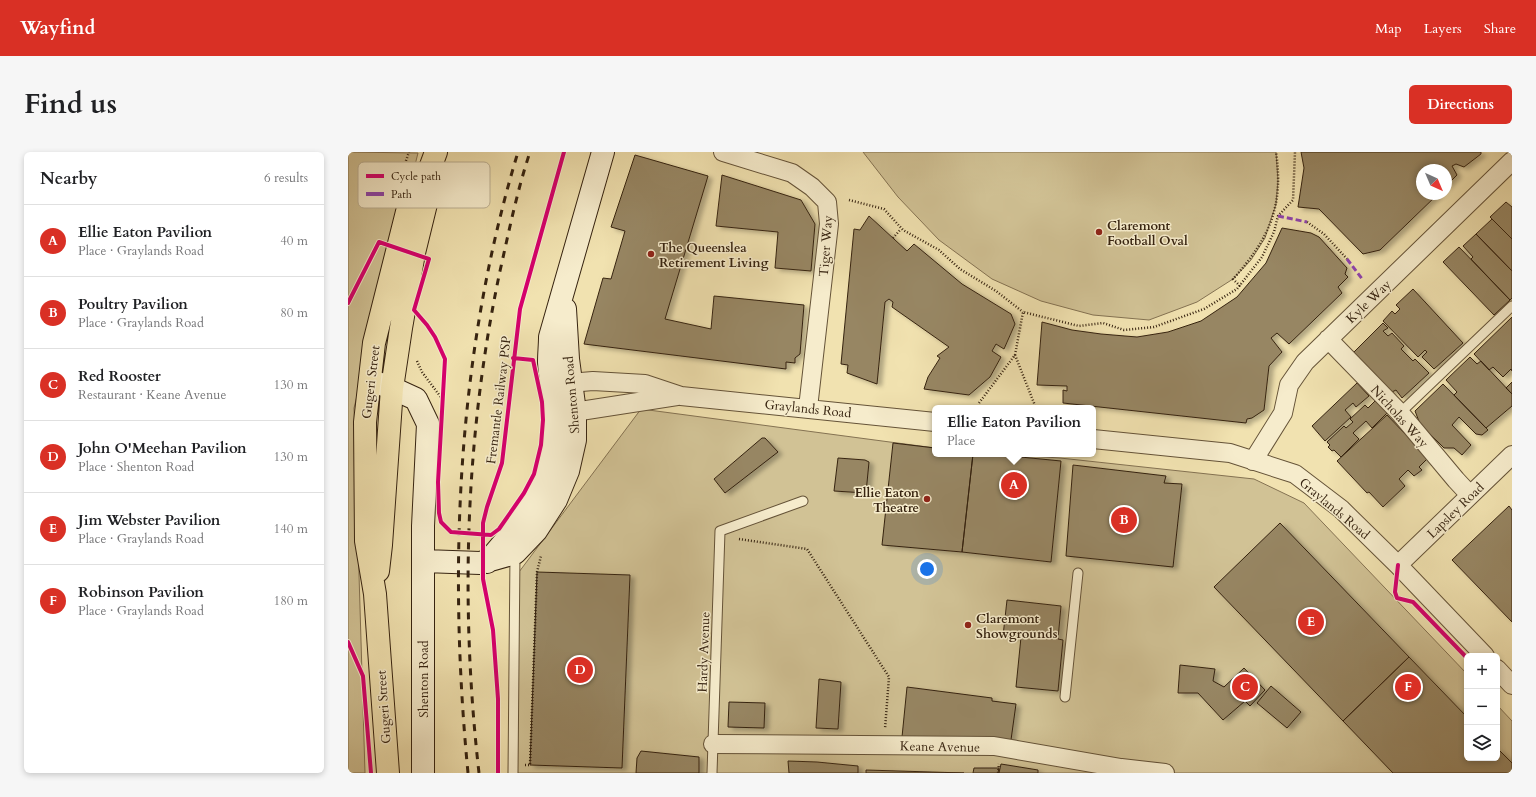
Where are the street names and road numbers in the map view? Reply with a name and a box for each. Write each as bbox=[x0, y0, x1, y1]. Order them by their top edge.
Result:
street label: Tiger Way bbox=[815, 215, 837, 277]
street label: Kyle Way bbox=[1342, 276, 1395, 328]
street label: Fremantle Railway PSP bbox=[482, 335, 516, 465]
street label: Gugeri Street bbox=[358, 344, 384, 420]
street label: Shenton Road bbox=[560, 355, 584, 434]
street label: Nicholas Way bbox=[1366, 381, 1432, 452]
street label: Graylands Road bbox=[764, 395, 852, 423]
street label: Graylands Road bbox=[1295, 474, 1374, 544]
street label: Lapsley Road bbox=[1423, 479, 1488, 543]
street label: Hardy Avenue bbox=[694, 611, 714, 693]
street label: Shenton Road bbox=[415, 640, 433, 718]
street label: Gugeri Street bbox=[372, 670, 396, 744]
street label: Keane Avenue bbox=[900, 737, 980, 757]

